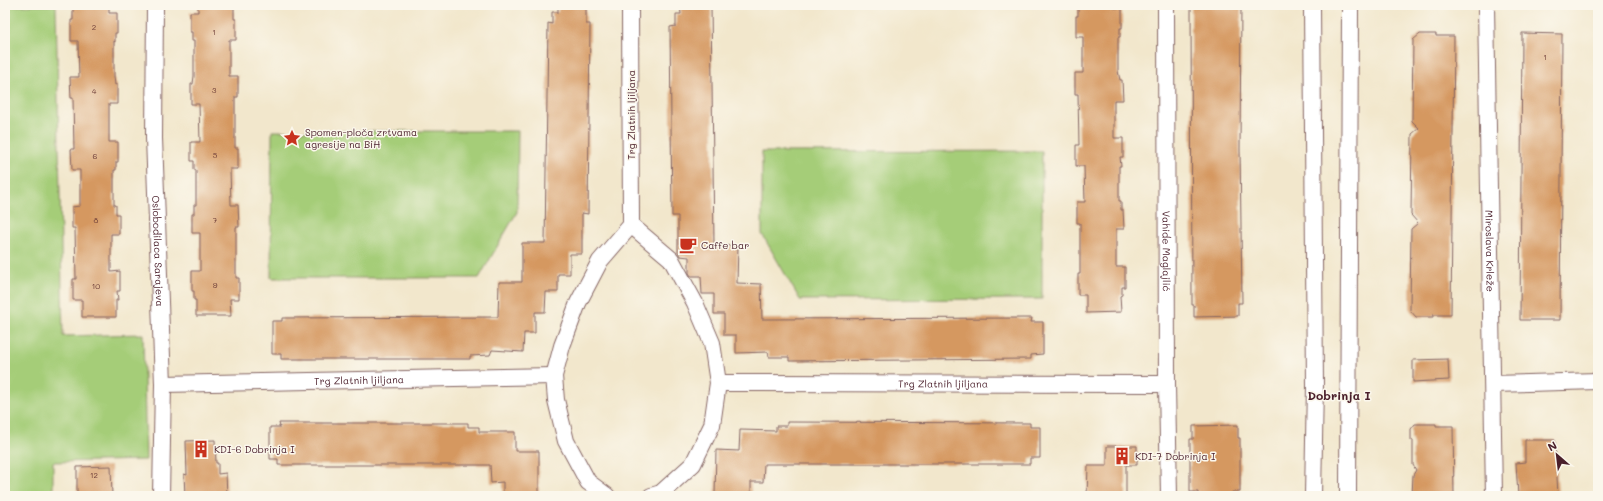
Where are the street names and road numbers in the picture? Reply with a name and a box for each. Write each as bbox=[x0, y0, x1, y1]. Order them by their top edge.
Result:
street label: Trg Zlatnih ljiljana bbox=[624, 70, 638, 160]
street label: Oslobodilaca Sarajeva bbox=[149, 195, 167, 307]
street label: Miroslava Krleže bbox=[1482, 210, 1498, 292]
street label: Vahide Maglajlić bbox=[1160, 211, 1174, 292]
street label: Trg Zlatnih ljiljana bbox=[314, 372, 404, 388]
street label: Trg Zlatnih ljiljana bbox=[898, 376, 988, 391]

